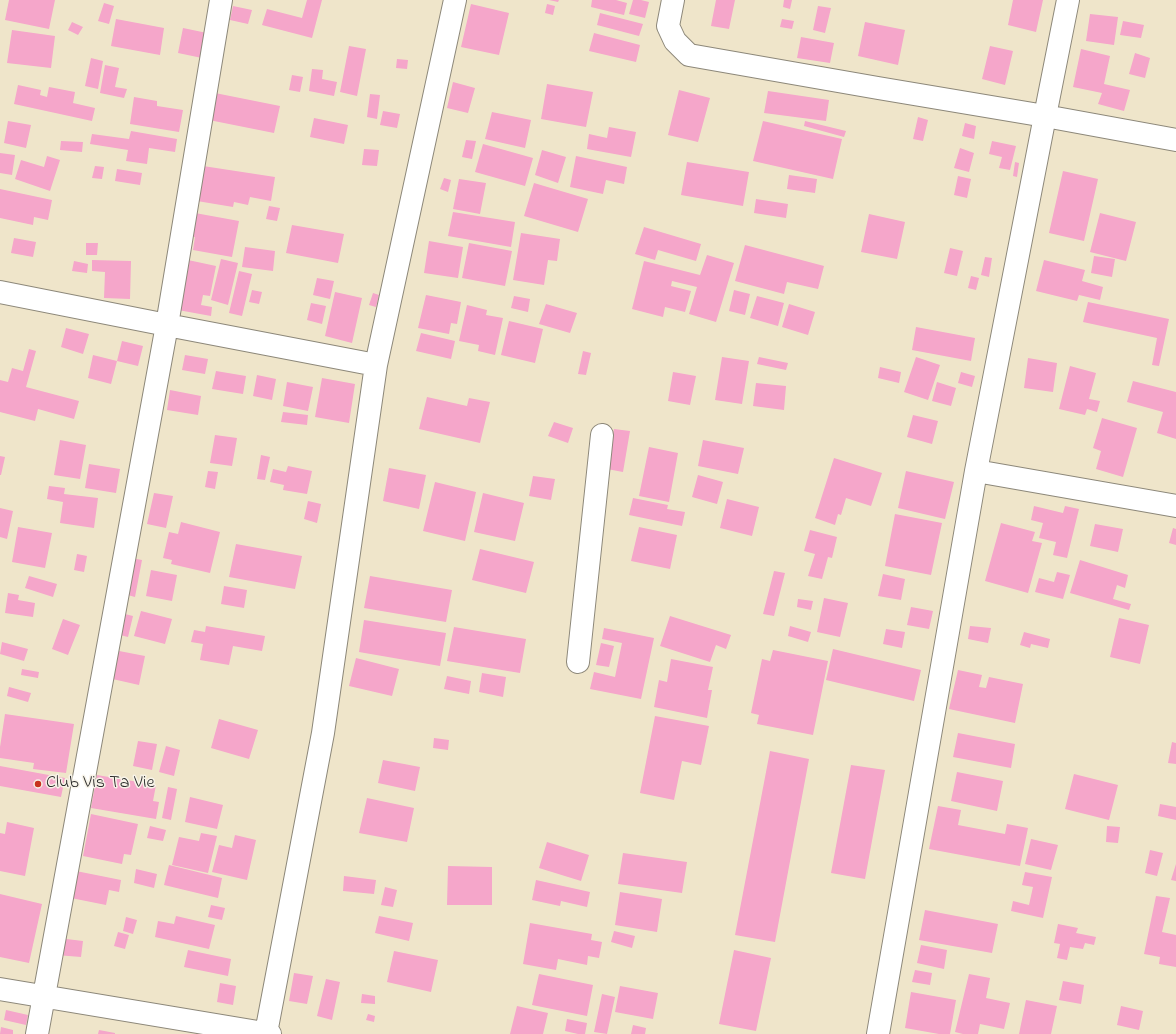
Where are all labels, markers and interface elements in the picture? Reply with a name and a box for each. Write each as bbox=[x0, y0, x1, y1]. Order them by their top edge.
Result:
place label: Club Vis Ta Vie bbox=[46, 773, 155, 795]
marker: Club Vis Ta Vie bbox=[33, 779, 43, 789]

